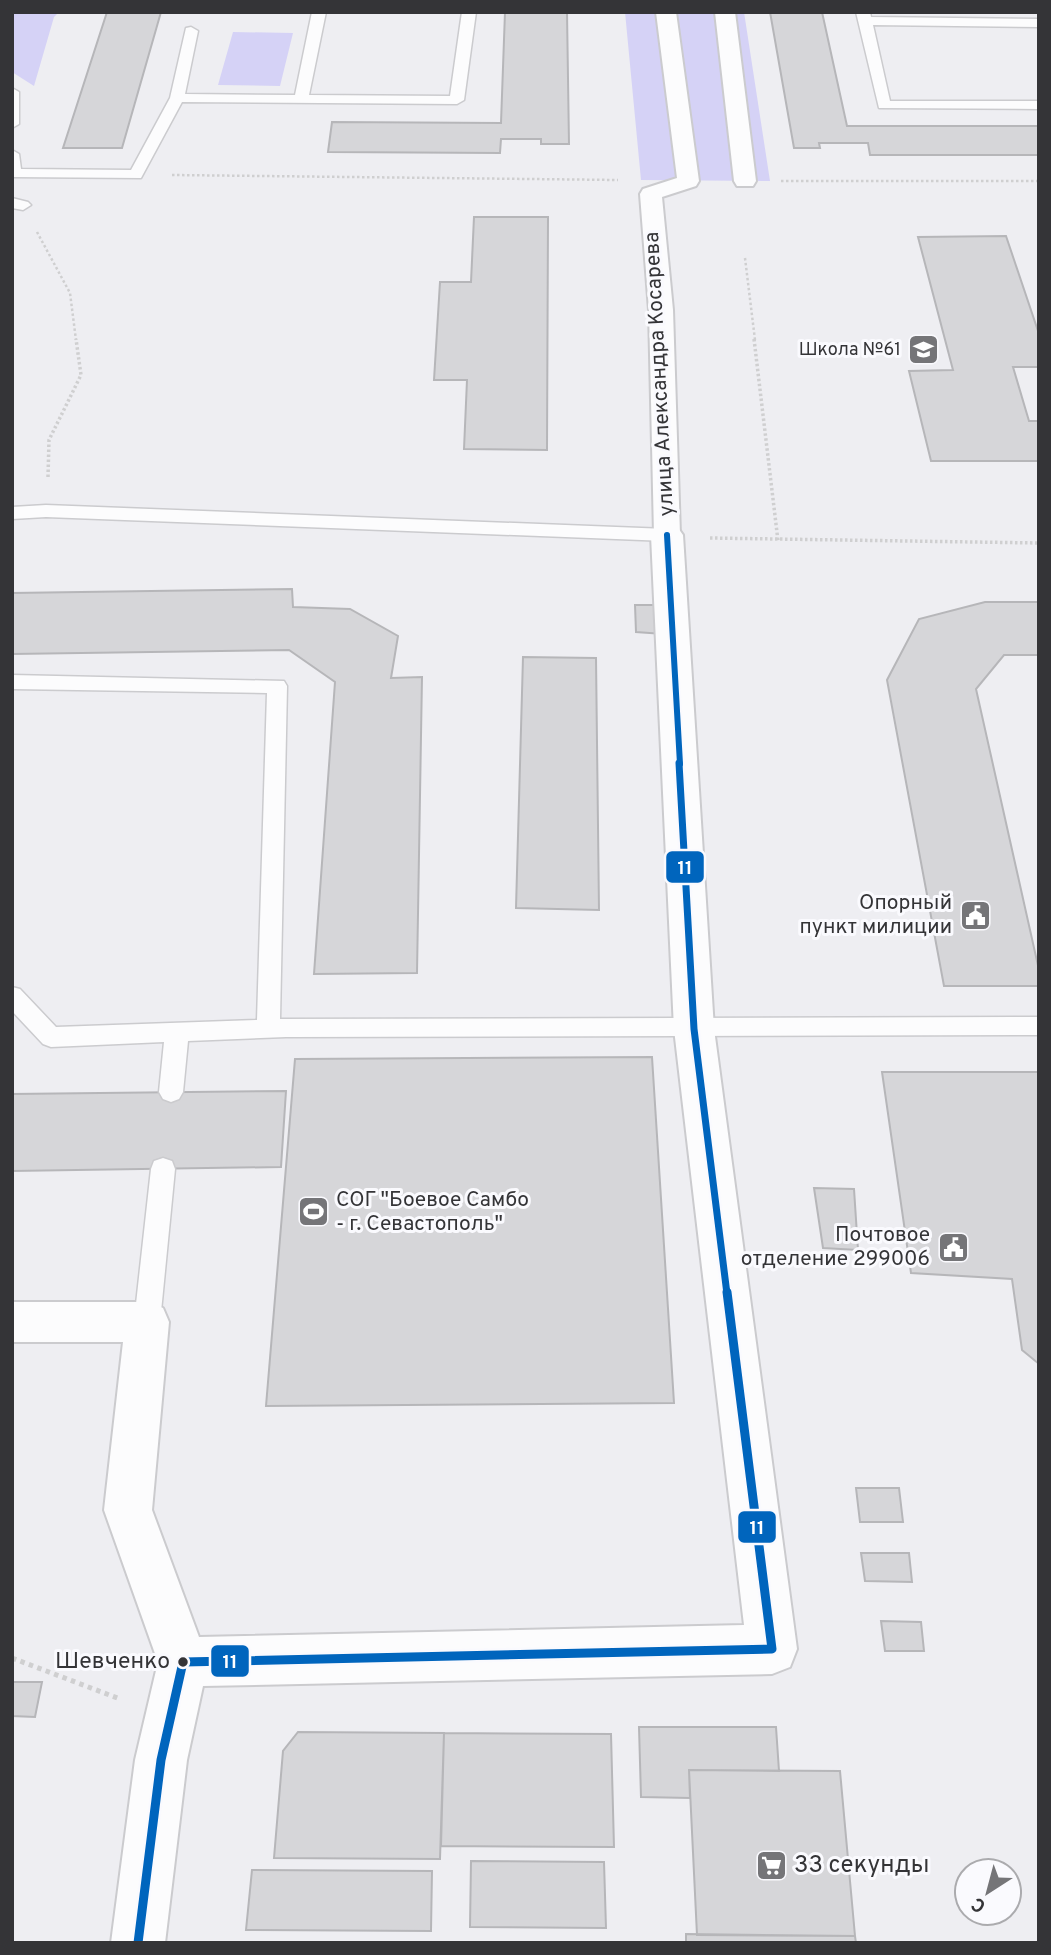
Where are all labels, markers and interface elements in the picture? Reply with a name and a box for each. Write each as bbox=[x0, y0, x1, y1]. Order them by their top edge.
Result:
street label: улица Александра Косарева bbox=[639, 231, 681, 517]
school or university icon: Школа №61 bbox=[907, 333, 941, 367]
place label: Школа №61 bbox=[799, 339, 901, 362]
line badge: 11 bbox=[665, 850, 705, 884]
text: 11 bbox=[677, 857, 693, 881]
place label: Опорный пункт милиции bbox=[799, 890, 952, 941]
public building icon: Опорный пункт милиции bbox=[958, 898, 992, 932]
place label: СОГ "Боевое Самбо - г. Севастополь" bbox=[336, 1187, 529, 1238]
sports icon: СОГ "Боевое Самбо - г. Севастополь" bbox=[296, 1195, 330, 1229]
place label: Почтовое отделение 299006 bbox=[741, 1222, 930, 1273]
public building icon: Почтовое отделение 299006 bbox=[936, 1230, 970, 1264]
line badge: 11 bbox=[737, 1510, 777, 1544]
text: 11 bbox=[749, 1517, 765, 1541]
line badge: 11 bbox=[210, 1644, 250, 1678]
place label: Шевченко bbox=[55, 1648, 170, 1677]
text: 11 bbox=[222, 1651, 238, 1675]
marker: Шевченко bbox=[176, 1655, 190, 1669]
supermarket icon: 33 секунды bbox=[754, 1849, 788, 1883]
place label: 33 секунды bbox=[794, 1851, 929, 1881]
north arrow bbox=[953, 1857, 1023, 1927]
text: С bbox=[967, 1891, 991, 1917]

